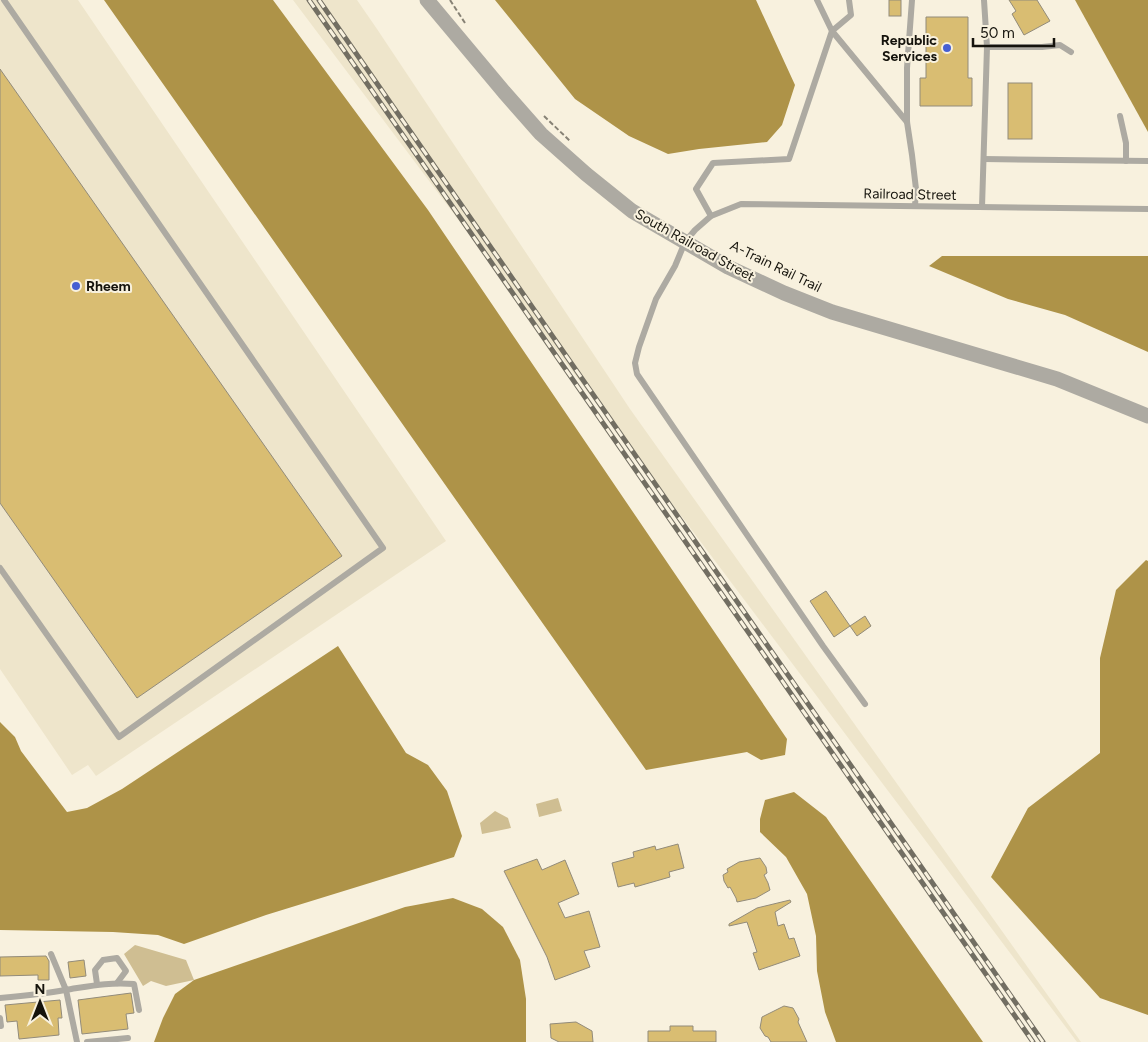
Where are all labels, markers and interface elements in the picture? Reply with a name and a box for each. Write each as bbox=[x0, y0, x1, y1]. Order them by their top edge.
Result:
scale bar bbox=[973, 15, 1054, 47]
text: 50 m bbox=[980, 24, 1015, 42]
place label: Republic Services bbox=[881, 32, 937, 65]
marker: Republic Services bbox=[941, 42, 953, 54]
street label: Railroad Street bbox=[863, 185, 957, 204]
street label: South Railroad Street bbox=[632, 205, 758, 285]
street label: A-Train Rail Trail bbox=[727, 237, 824, 296]
place label: Rheem bbox=[86, 278, 131, 295]
marker: Rheem bbox=[70, 280, 82, 292]
north arrow bbox=[15, 977, 65, 1027]
text: N bbox=[35, 981, 45, 998]

